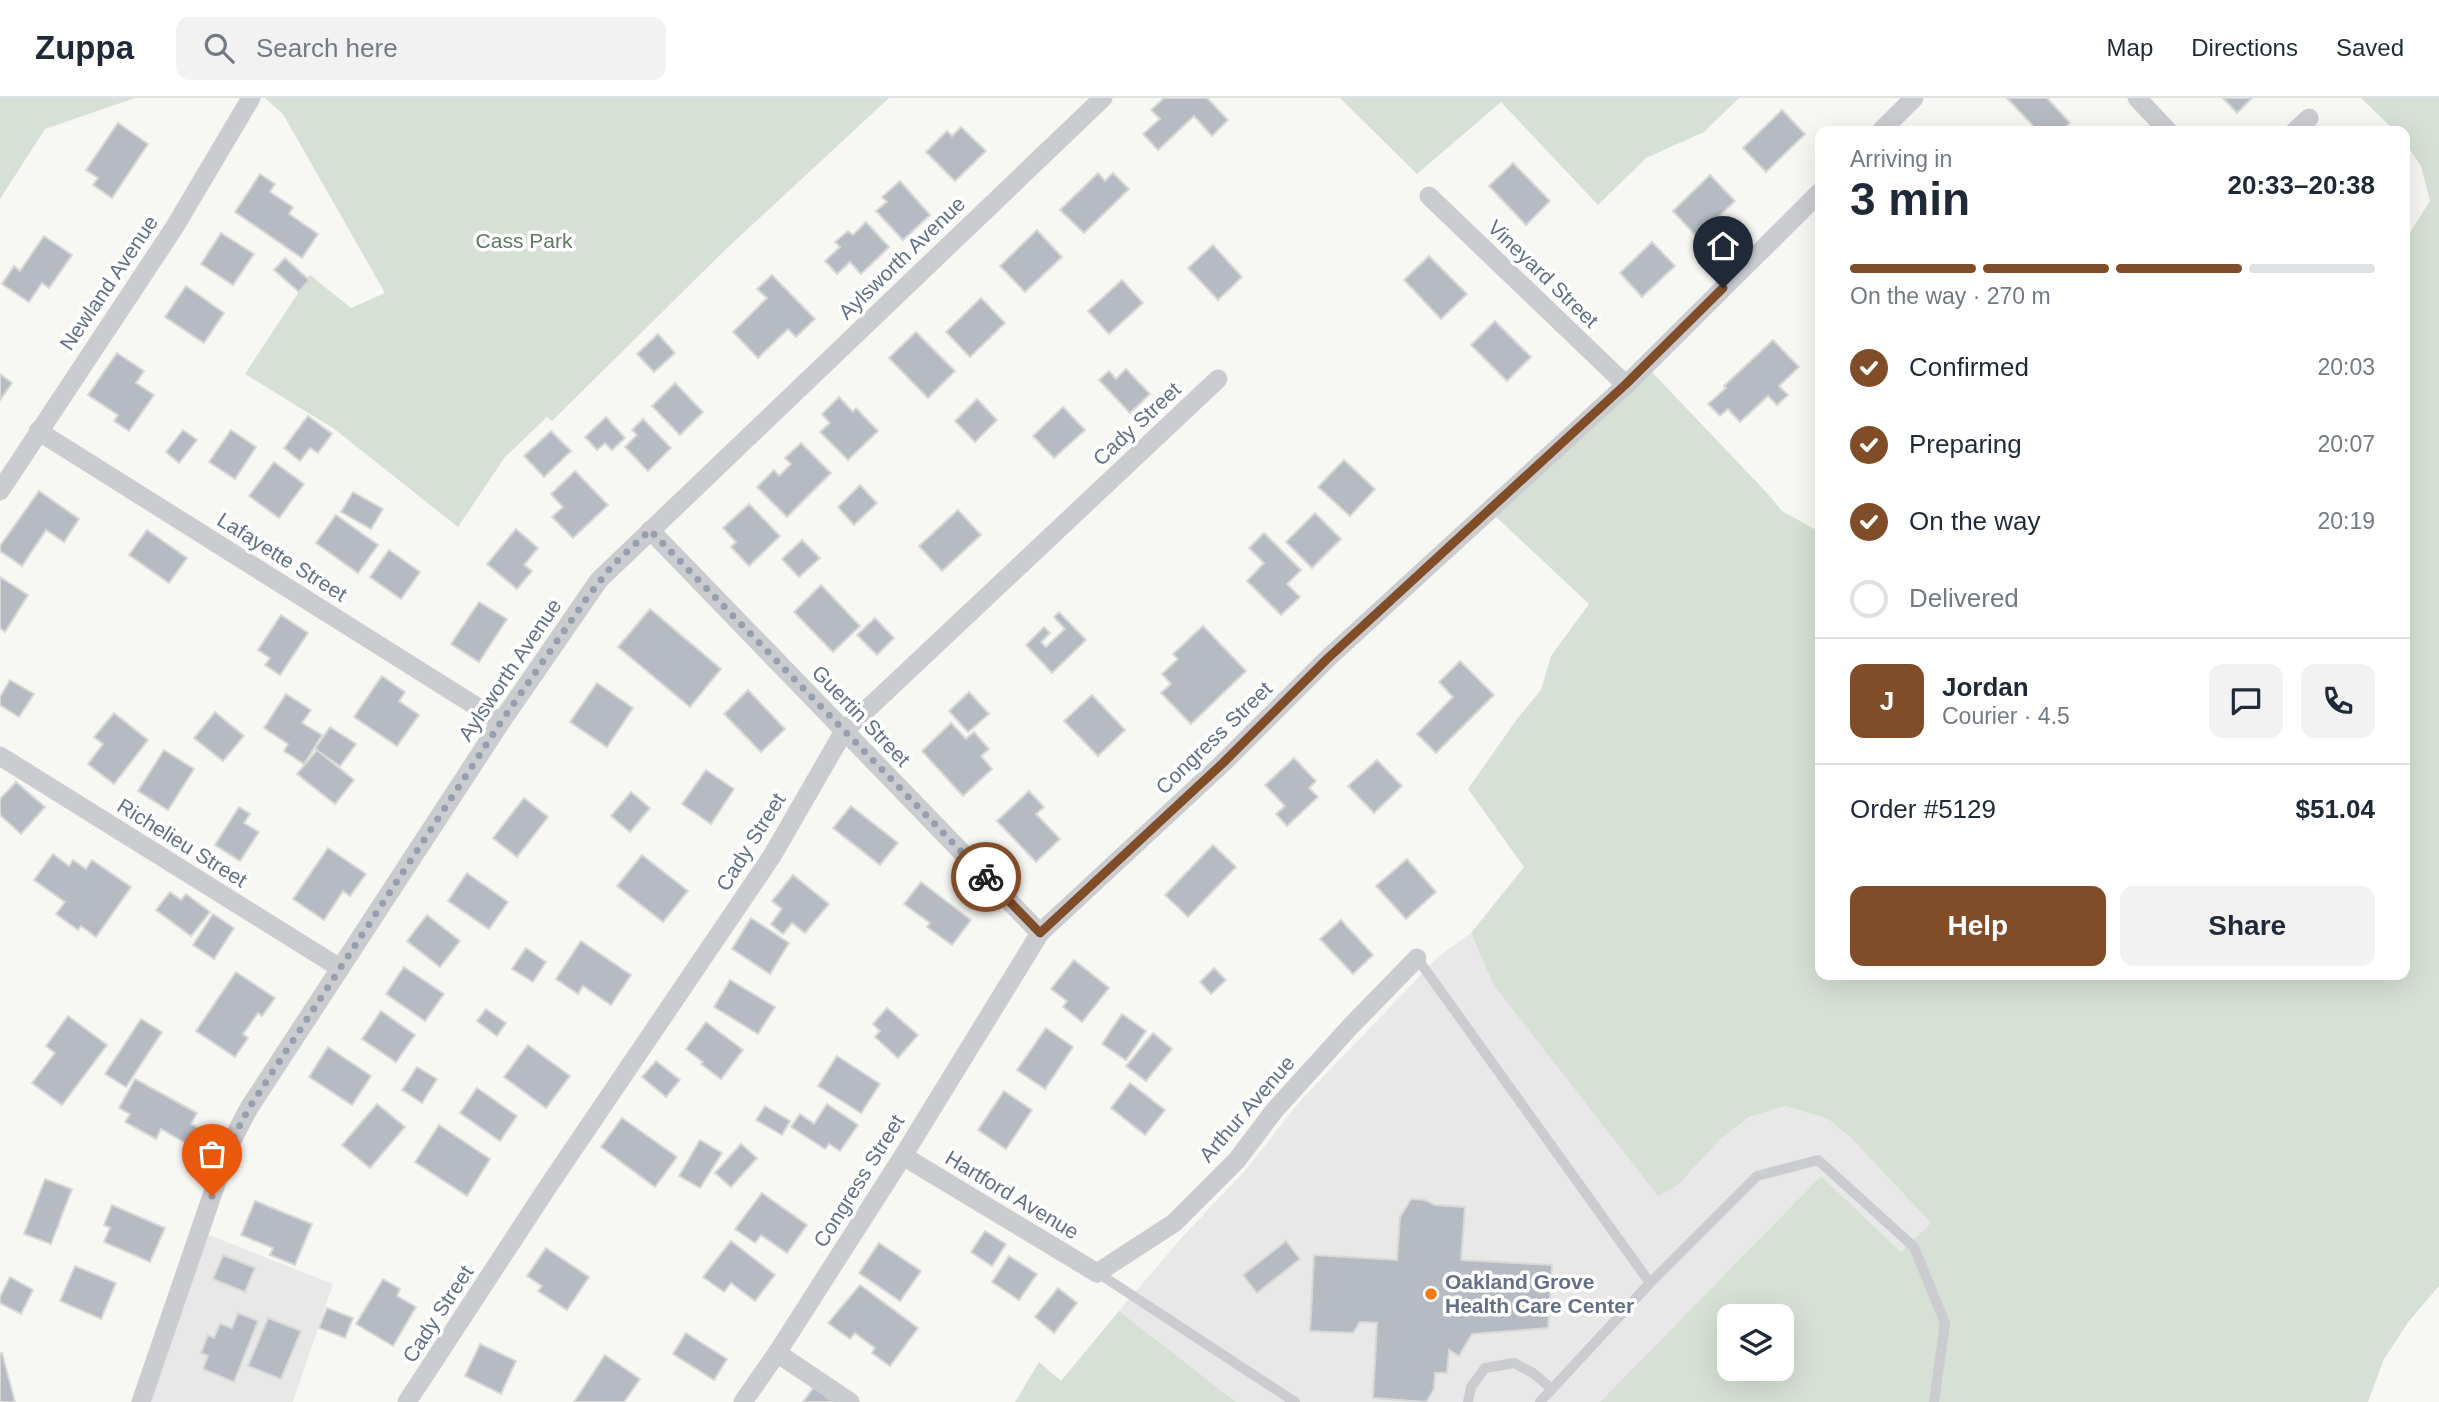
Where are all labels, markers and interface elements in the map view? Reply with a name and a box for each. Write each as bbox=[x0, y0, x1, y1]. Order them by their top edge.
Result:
search box bbox=[176, 17, 666, 80]
text: Zuppa bbox=[35, 29, 134, 66]
icon: search bbox=[200, 29, 238, 67]
text: Search here bbox=[256, 33, 398, 63]
text: Map bbox=[2107, 34, 2153, 61]
text: Directions bbox=[2191, 34, 2298, 61]
text: Saved bbox=[2336, 34, 2404, 61]
text: Arriving in bbox=[1850, 146, 1952, 172]
text: 20:33–20:38 bbox=[2228, 170, 2375, 200]
text: 3 min bbox=[1850, 173, 1970, 225]
street label: Aylsworth Avenue bbox=[834, 192, 969, 324]
street label: Newland Avenue bbox=[55, 211, 162, 354]
street label: Vineyard Street bbox=[1483, 215, 1603, 332]
pin bbox=[1693, 216, 1753, 288]
icon: home bbox=[1704, 227, 1742, 265]
park label: Cass Park bbox=[476, 229, 573, 252]
text: On the way · 270 m bbox=[1850, 283, 2051, 309]
icon: check bbox=[1850, 349, 1888, 387]
text: Confirmed bbox=[1909, 352, 2029, 382]
text: 20:03 bbox=[2317, 354, 2375, 380]
street label: Cady Street bbox=[1088, 377, 1185, 470]
icon: check bbox=[1850, 426, 1888, 464]
text: Preparing bbox=[1909, 429, 2022, 459]
text: 20:07 bbox=[2317, 431, 2375, 457]
icon: check bbox=[1850, 503, 1888, 541]
text: On the way bbox=[1909, 506, 2041, 536]
street label: Lafayette Street bbox=[213, 508, 351, 606]
text: 20:19 bbox=[2317, 508, 2375, 534]
text: Delivered bbox=[1909, 583, 2019, 613]
street label: Aylsworth Avenue bbox=[454, 594, 566, 745]
street label: Guertin Street bbox=[808, 661, 915, 771]
button: chat bbox=[2209, 664, 2283, 738]
button: phone bbox=[2301, 664, 2375, 738]
text: Jordan bbox=[1942, 672, 2029, 702]
street label: Congress Street bbox=[1151, 677, 1276, 799]
text: J bbox=[1880, 686, 1894, 716]
text: Courier · 4.5 bbox=[1942, 703, 2070, 729]
street label: Cady Street bbox=[711, 788, 790, 895]
street label: Richelieu Street bbox=[113, 794, 251, 892]
text: Order #5129 bbox=[1850, 794, 1996, 824]
text: $51.04 bbox=[2295, 794, 2375, 824]
courier bbox=[951, 842, 1021, 912]
icon: bike bbox=[967, 858, 1005, 896]
button: Help bbox=[1850, 886, 2106, 966]
button: Share bbox=[2120, 886, 2375, 966]
street label: Arthur Avenue bbox=[1194, 1051, 1299, 1166]
street label: Congress Street bbox=[809, 1110, 909, 1251]
pin bbox=[182, 1124, 242, 1196]
icon: bag bbox=[193, 1135, 231, 1173]
street label: Hartford Avenue bbox=[941, 1146, 1083, 1243]
street label: Cady Street bbox=[398, 1261, 478, 1366]
place label: Oakland Grove Health Care Center bbox=[1445, 1270, 1634, 1317]
marker: Oakland Grove Health Care Center bbox=[1423, 1286, 1439, 1302]
map controls bbox=[1717, 1304, 1794, 1381]
button: layers bbox=[1717, 1304, 1794, 1381]

